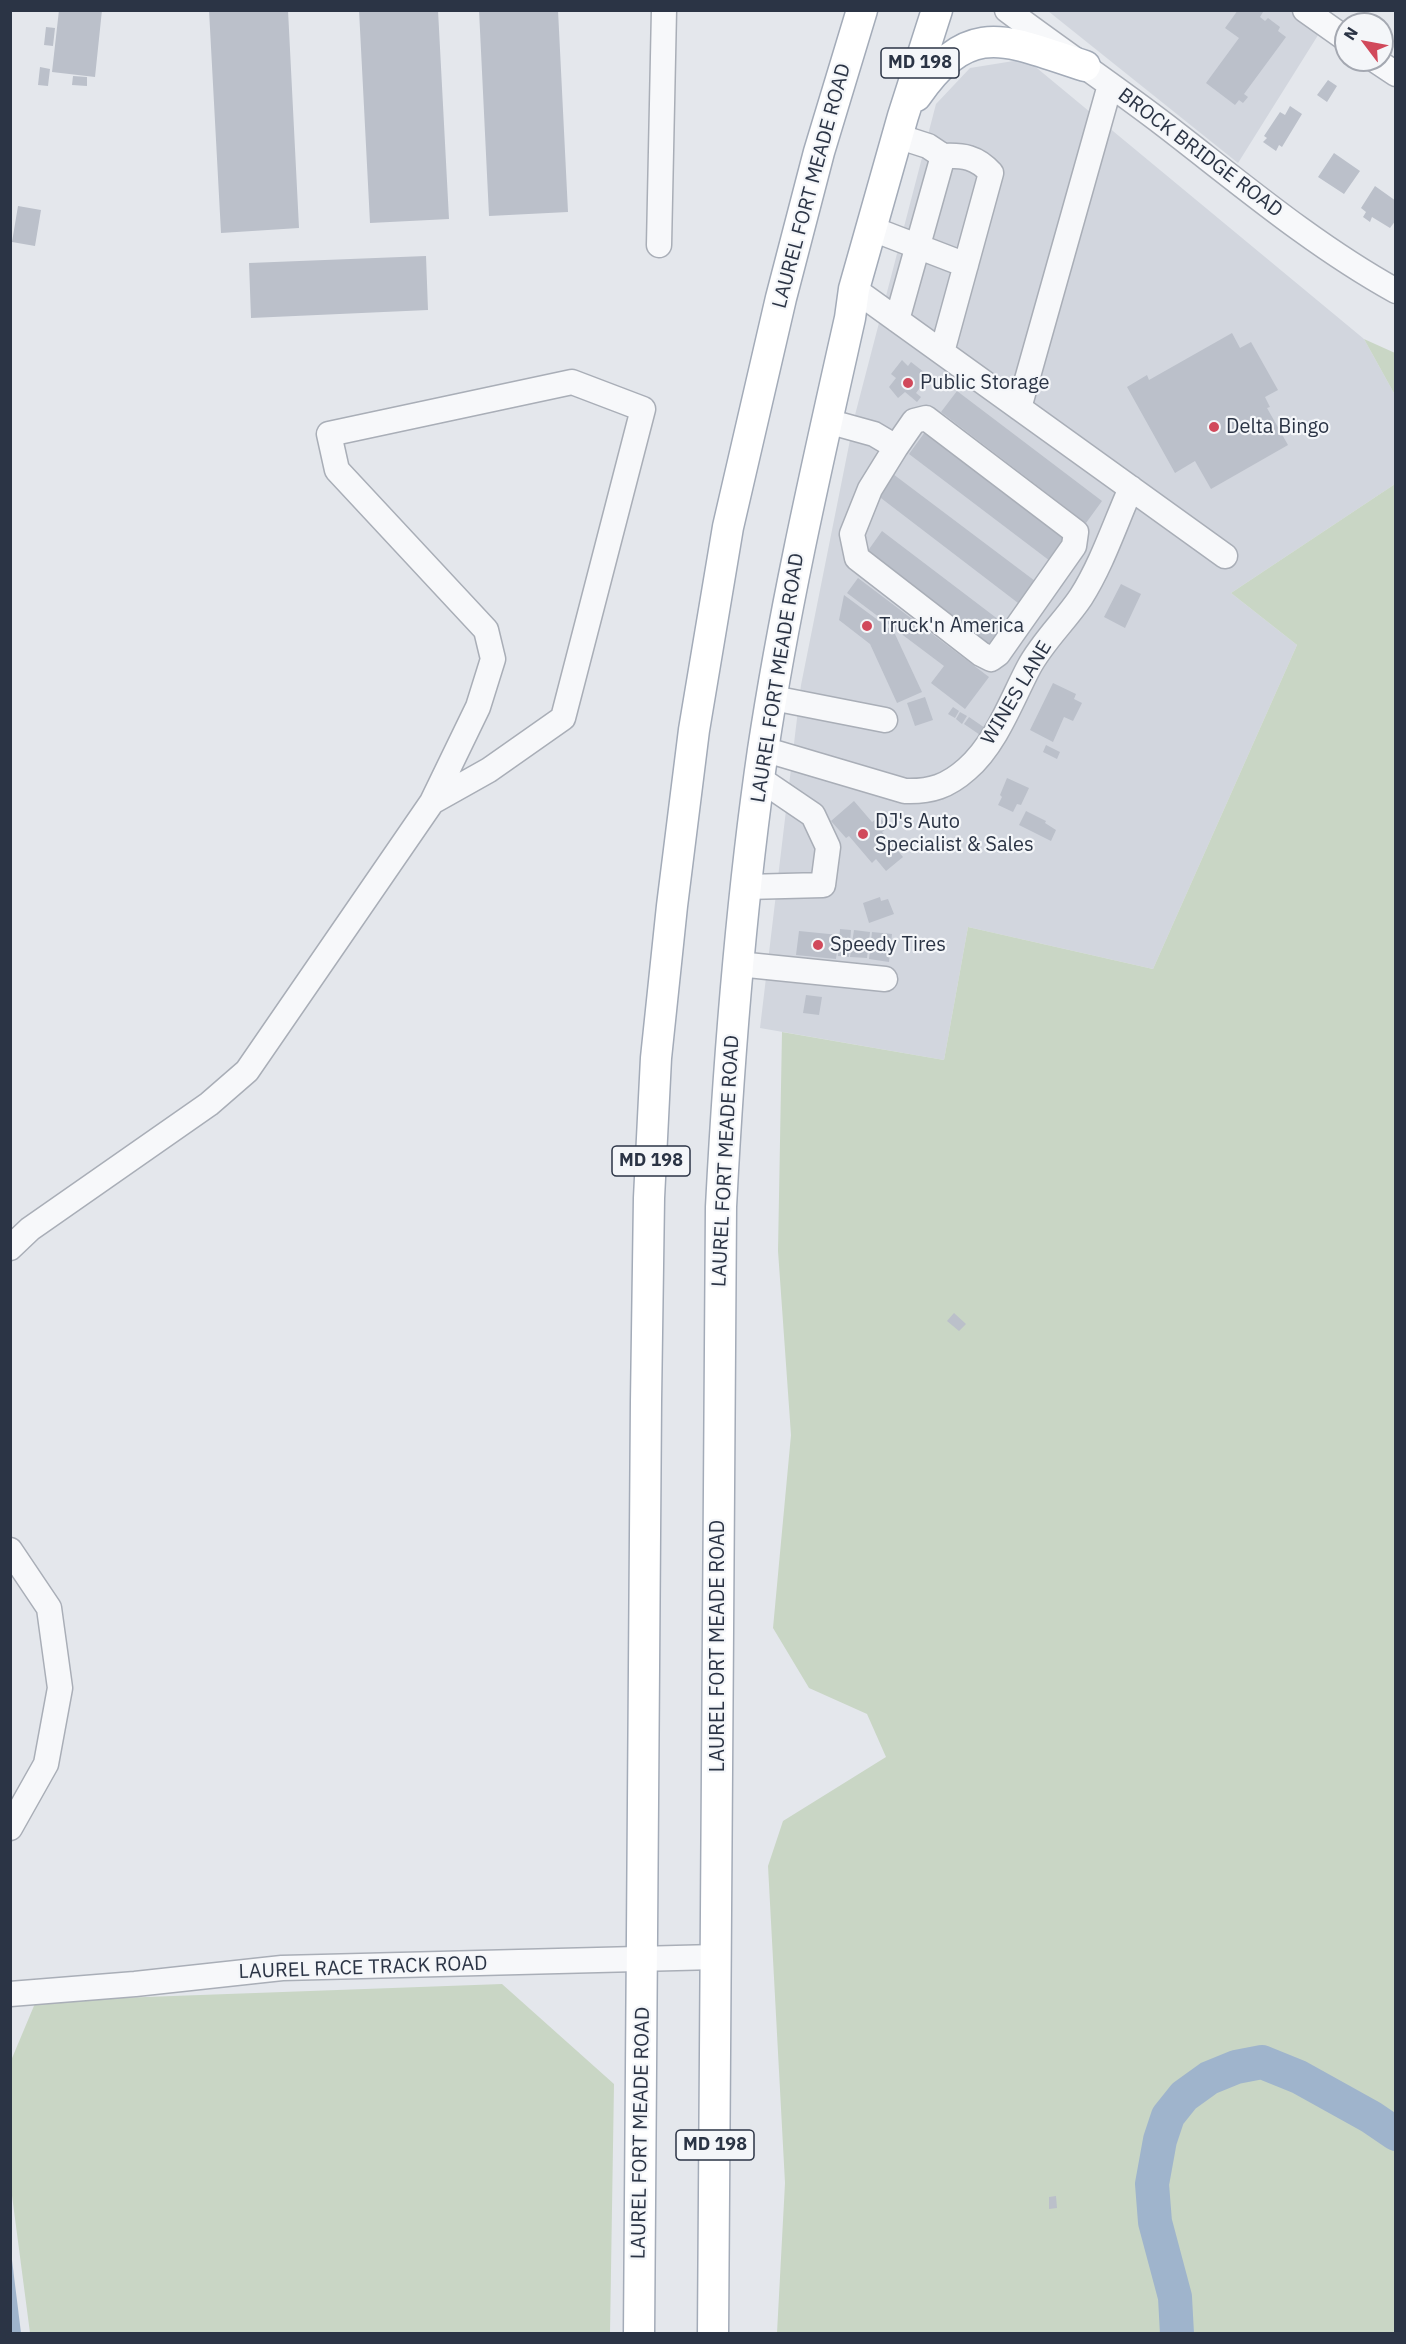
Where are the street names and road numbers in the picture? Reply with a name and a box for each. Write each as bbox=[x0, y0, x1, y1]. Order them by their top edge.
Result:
road number: MD 198 bbox=[881, 48, 959, 78]
street label: LAUREL FORT MEADE ROAD bbox=[768, 61, 856, 311]
street label: BROCK BRIDGE ROAD bbox=[1113, 83, 1287, 223]
street label: LAUREL FORT MEADE ROAD bbox=[746, 551, 810, 805]
street label: WINES LANE bbox=[977, 637, 1057, 749]
street label: LAUREL FORT MEADE ROAD bbox=[707, 1034, 745, 1288]
road number: MD 198 bbox=[612, 1146, 690, 1176]
street label: LAUREL FORT MEADE ROAD bbox=[706, 1520, 730, 1772]
street label: LAUREL RACE TRACK ROAD bbox=[238, 1952, 488, 1984]
street label: LAUREL FORT MEADE ROAD bbox=[627, 2007, 655, 2259]
road number: MD 198 bbox=[676, 2130, 754, 2160]

